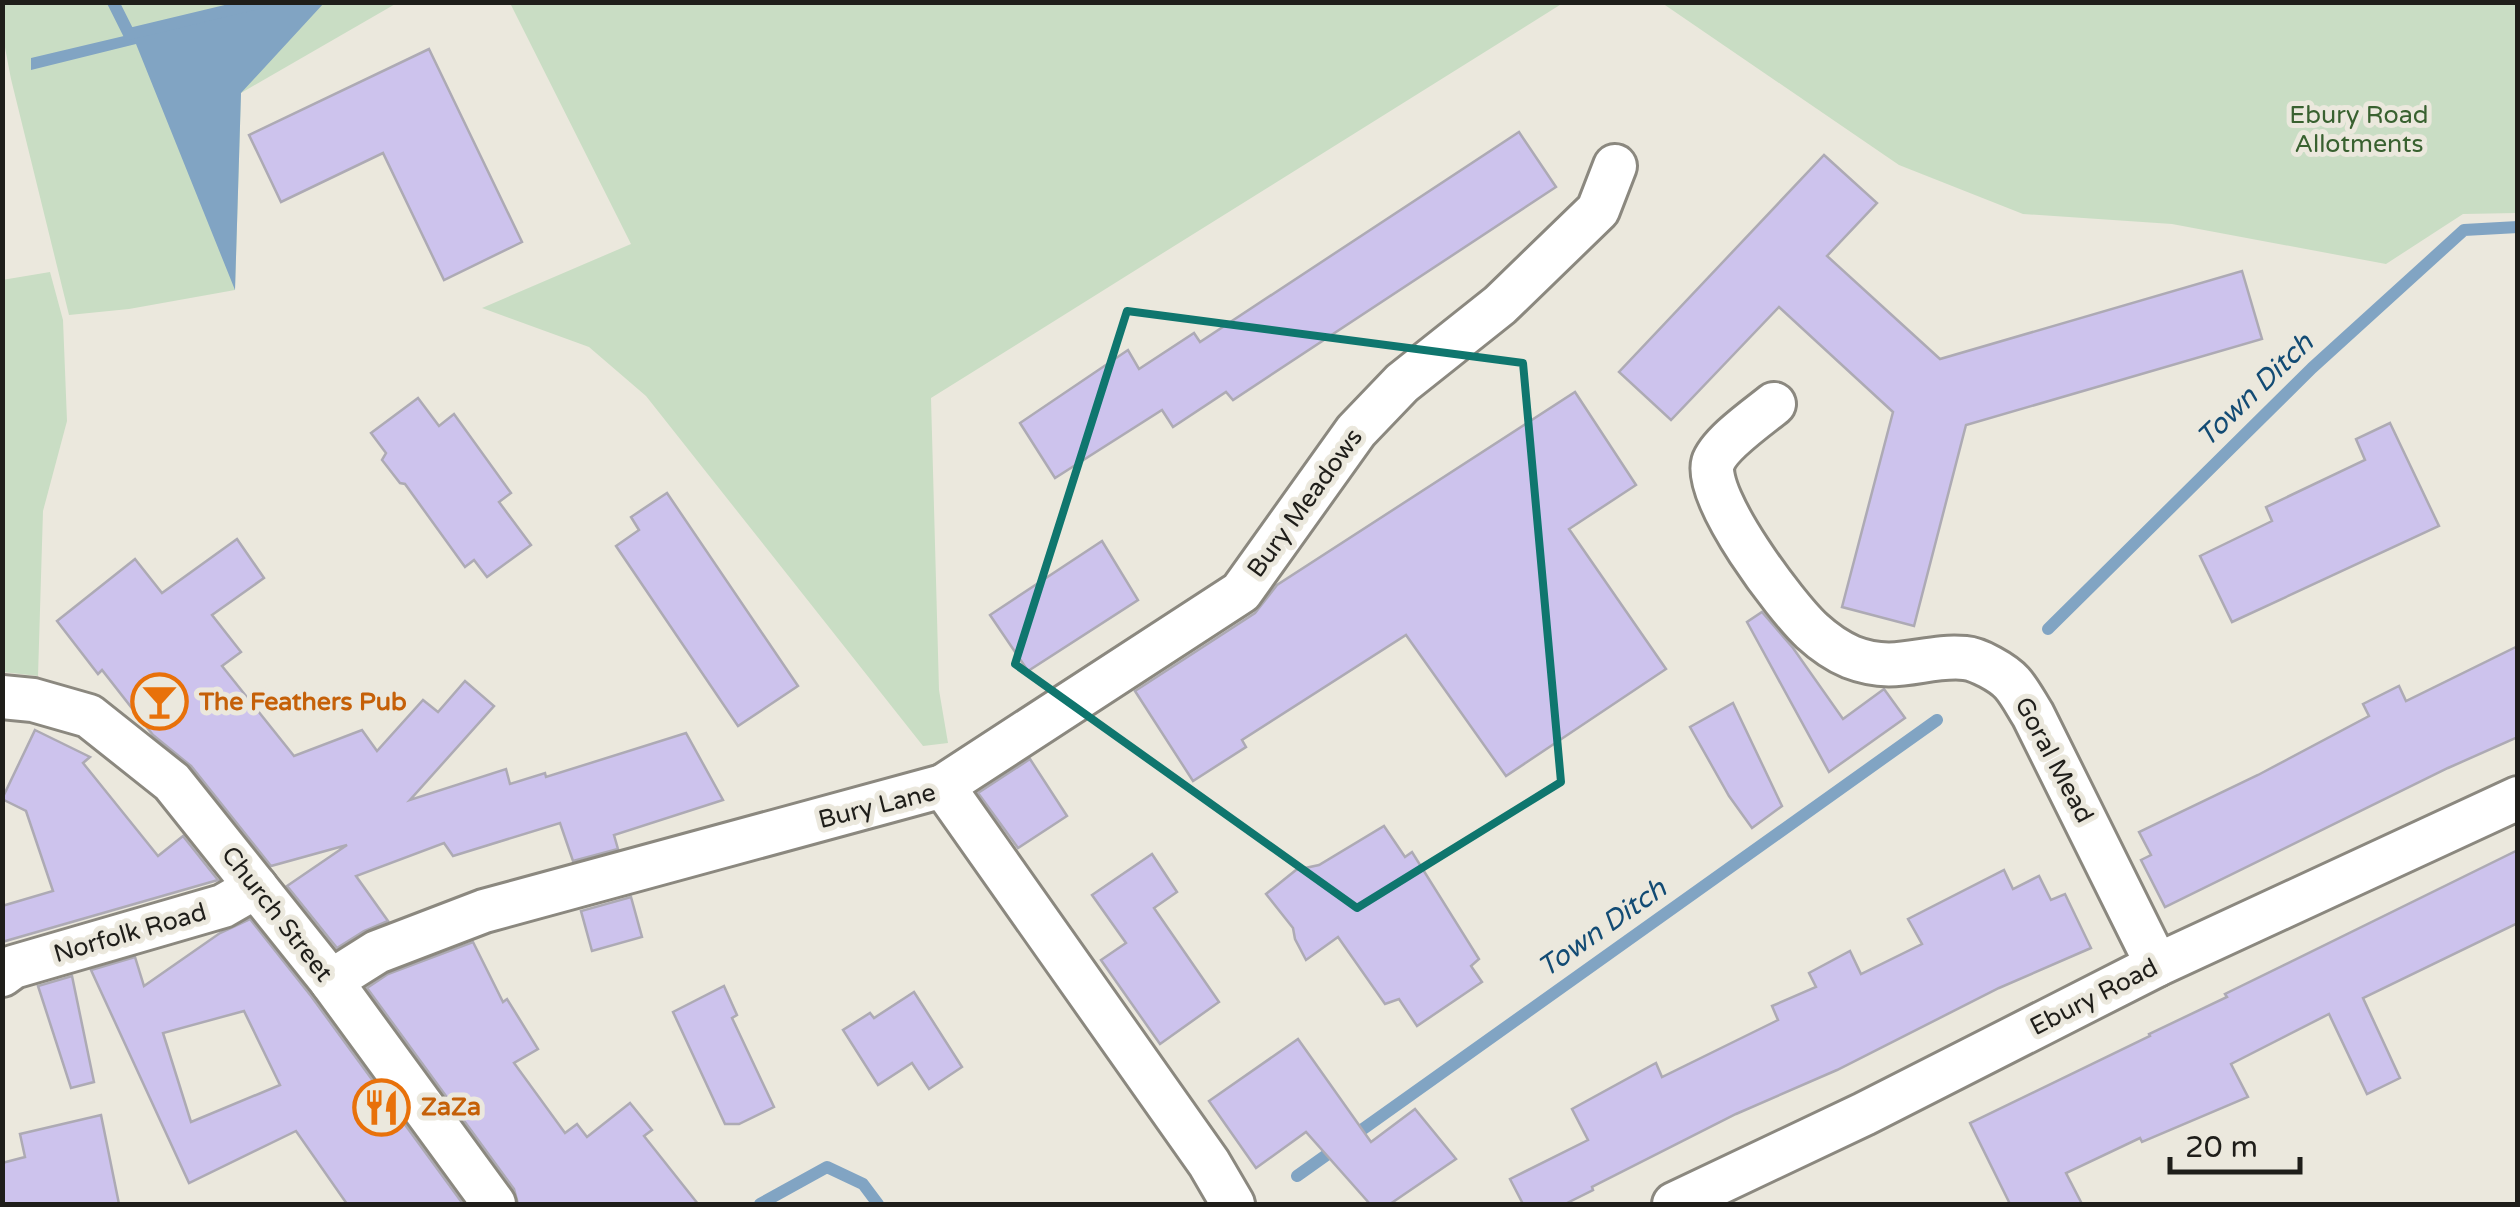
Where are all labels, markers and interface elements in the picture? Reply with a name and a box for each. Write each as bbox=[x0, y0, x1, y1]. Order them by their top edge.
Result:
park label: Ebury Road Allotments bbox=[2289, 100, 2429, 159]
water label: Town Ditch bbox=[2190, 325, 2321, 454]
street label: Bury Meadows bbox=[1241, 423, 1369, 583]
bar icon: The Feathers Pub bbox=[130, 672, 190, 732]
place label: The Feathers Pub bbox=[198, 687, 407, 717]
street label: Goral Mead bbox=[2008, 692, 2100, 828]
street label: Bury Lane bbox=[815, 777, 939, 835]
street label: Church Street bbox=[215, 840, 339, 988]
water label: Town Ditch bbox=[1531, 871, 1673, 985]
street label: Norfolk Road bbox=[50, 897, 210, 969]
street label: Ebury Road bbox=[2025, 952, 2163, 1042]
restaurant icon: ZaZa bbox=[352, 1077, 412, 1137]
place label: ZaZa bbox=[421, 1092, 481, 1122]
scale bar bbox=[2170, 1112, 2300, 1174]
text: 20 m bbox=[2185, 1129, 2258, 1166]

